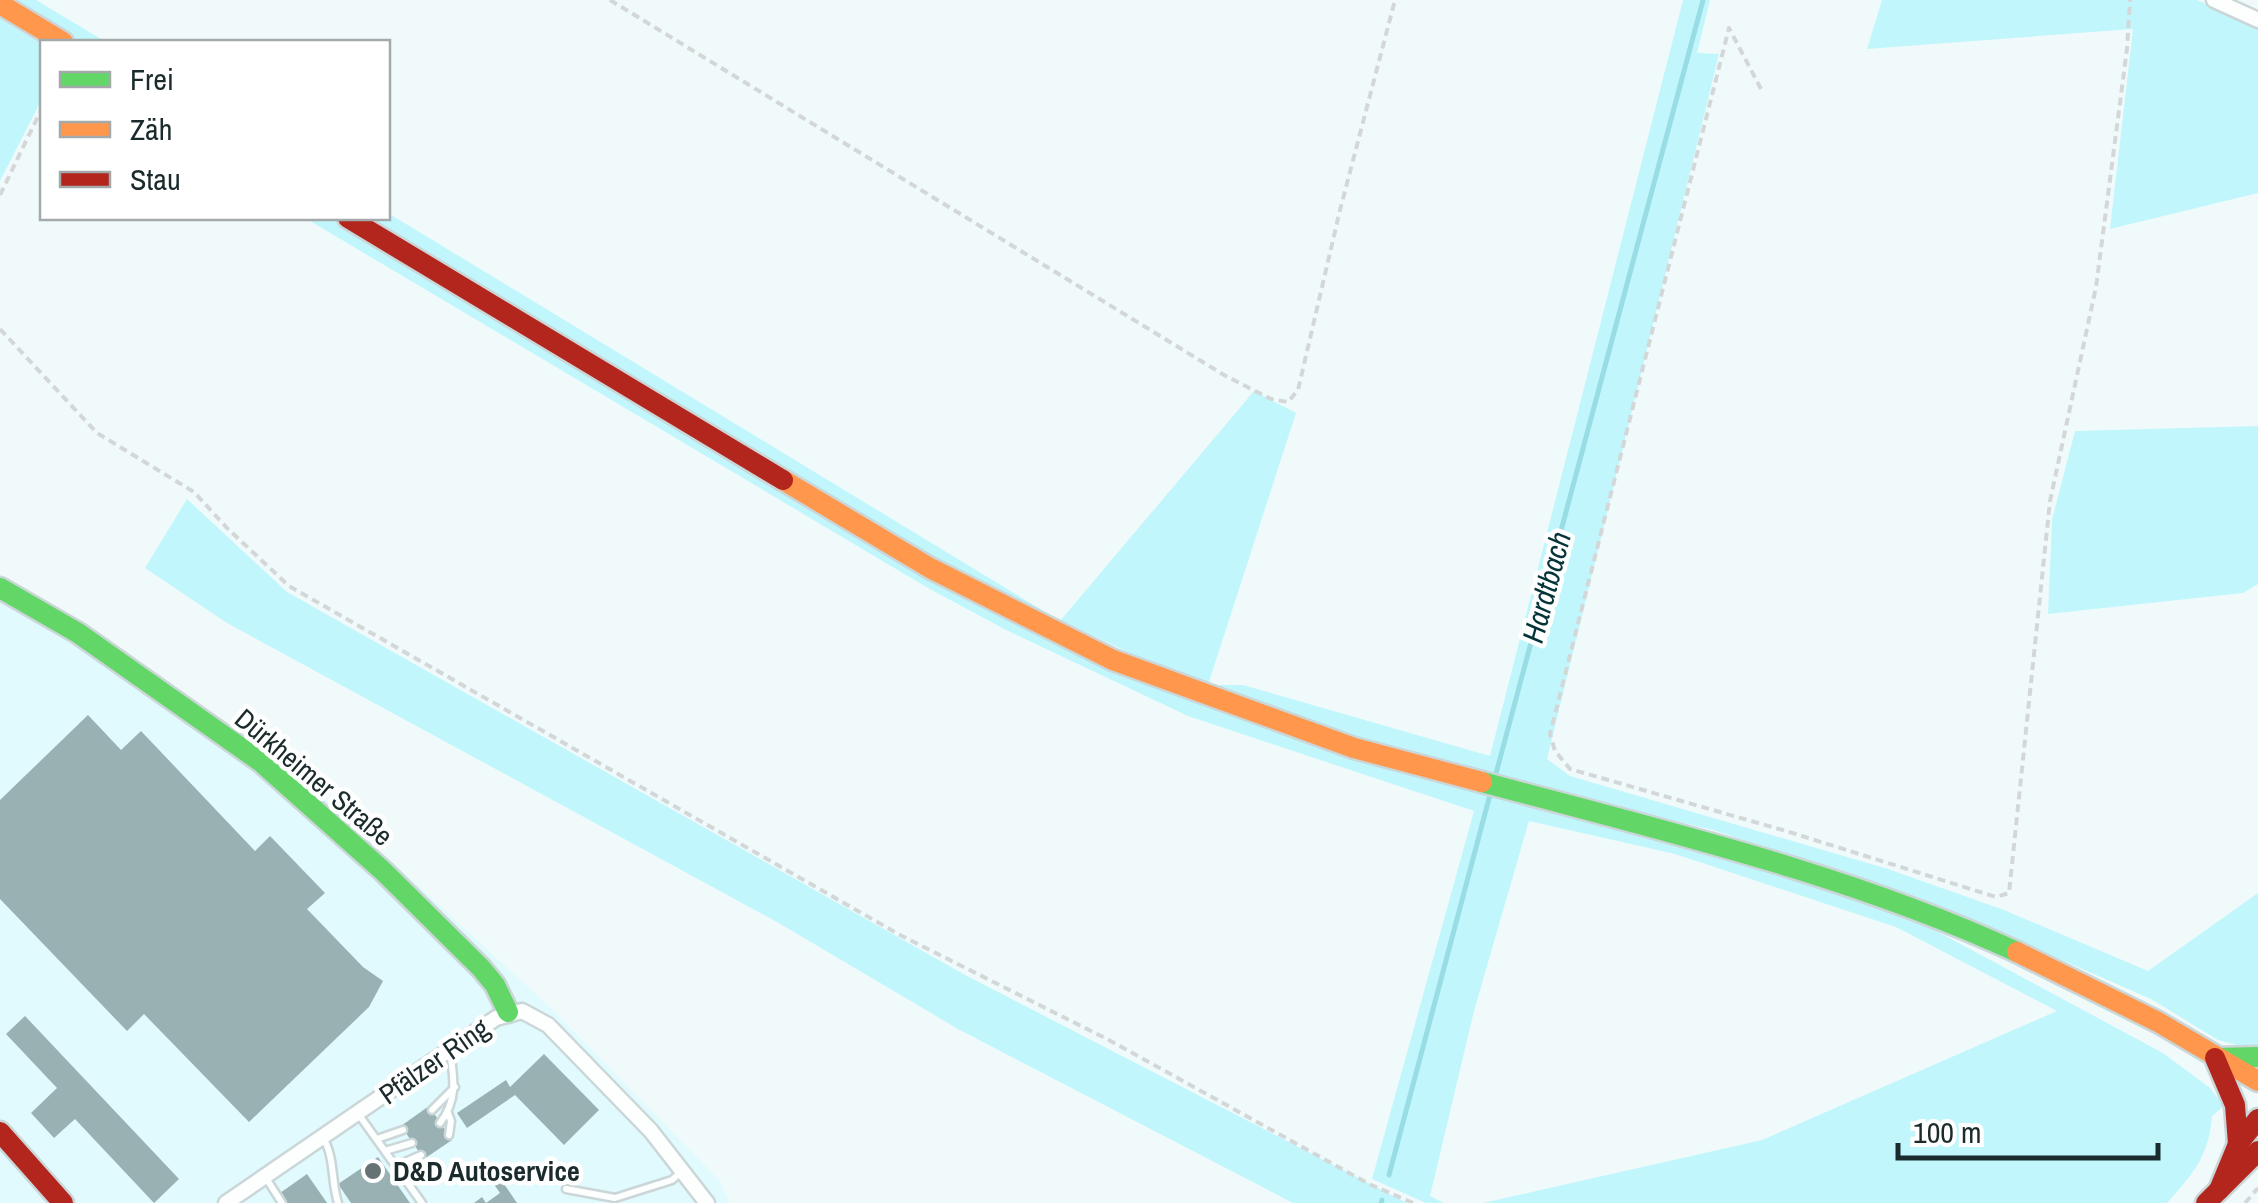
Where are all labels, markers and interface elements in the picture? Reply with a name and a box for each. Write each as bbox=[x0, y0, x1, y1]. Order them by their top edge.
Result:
legend bbox=[40, 40, 390, 220]
text: Frei bbox=[130, 59, 174, 99]
text: Zäh bbox=[130, 109, 172, 149]
text: Stau bbox=[130, 159, 181, 199]
water label: Hardtbach bbox=[1512, 527, 1580, 647]
street label: Dürkheimer Straße bbox=[227, 700, 401, 854]
street label: Pfälzer Ring bbox=[371, 1009, 497, 1113]
scale bar bbox=[1898, 1098, 2158, 1160]
text: 100 m bbox=[1913, 1112, 1981, 1152]
place label: D&D Autoservice bbox=[393, 1152, 580, 1190]
marker: D&D Autoservice bbox=[362, 1160, 384, 1182]

